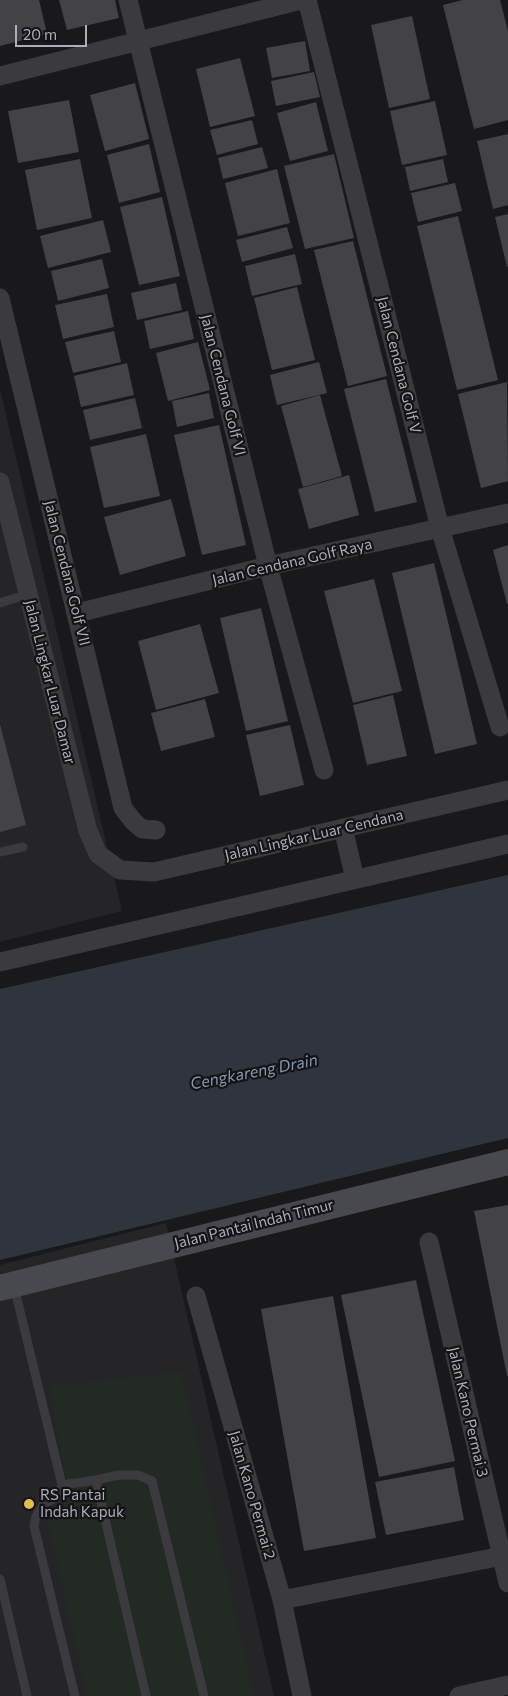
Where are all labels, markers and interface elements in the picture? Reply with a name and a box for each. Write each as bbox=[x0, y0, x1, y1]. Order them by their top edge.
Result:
scale bar bbox=[18, 15, 90, 47]
text: 20 m bbox=[23, 25, 57, 43]
street label: Jalan Cendana Golf V bbox=[373, 295, 425, 435]
street label: Jalan Cendana Golf VI bbox=[197, 312, 249, 458]
street label: Jalan Cendana Golf VII bbox=[40, 498, 94, 648]
street label: Jalan Cendana Golf Raya bbox=[210, 535, 374, 589]
street label: Jalan Lingkar Luar Damar bbox=[21, 598, 79, 766]
street label: Jalan Lingkar Luar Cendana bbox=[223, 806, 405, 864]
water label: Cengkareng Drain bbox=[189, 1050, 319, 1094]
street label: Jalan Pantai Indah Timur bbox=[172, 1195, 336, 1253]
street label: Jalan Kano Permai 3 bbox=[444, 1345, 492, 1479]
street label: Jalan Kano Permai 2 bbox=[225, 1429, 279, 1561]
place label: RS Pantai Indah Kapuk bbox=[40, 1486, 124, 1521]
marker: RS Pantai Indah Kapuk bbox=[22, 1497, 36, 1511]

